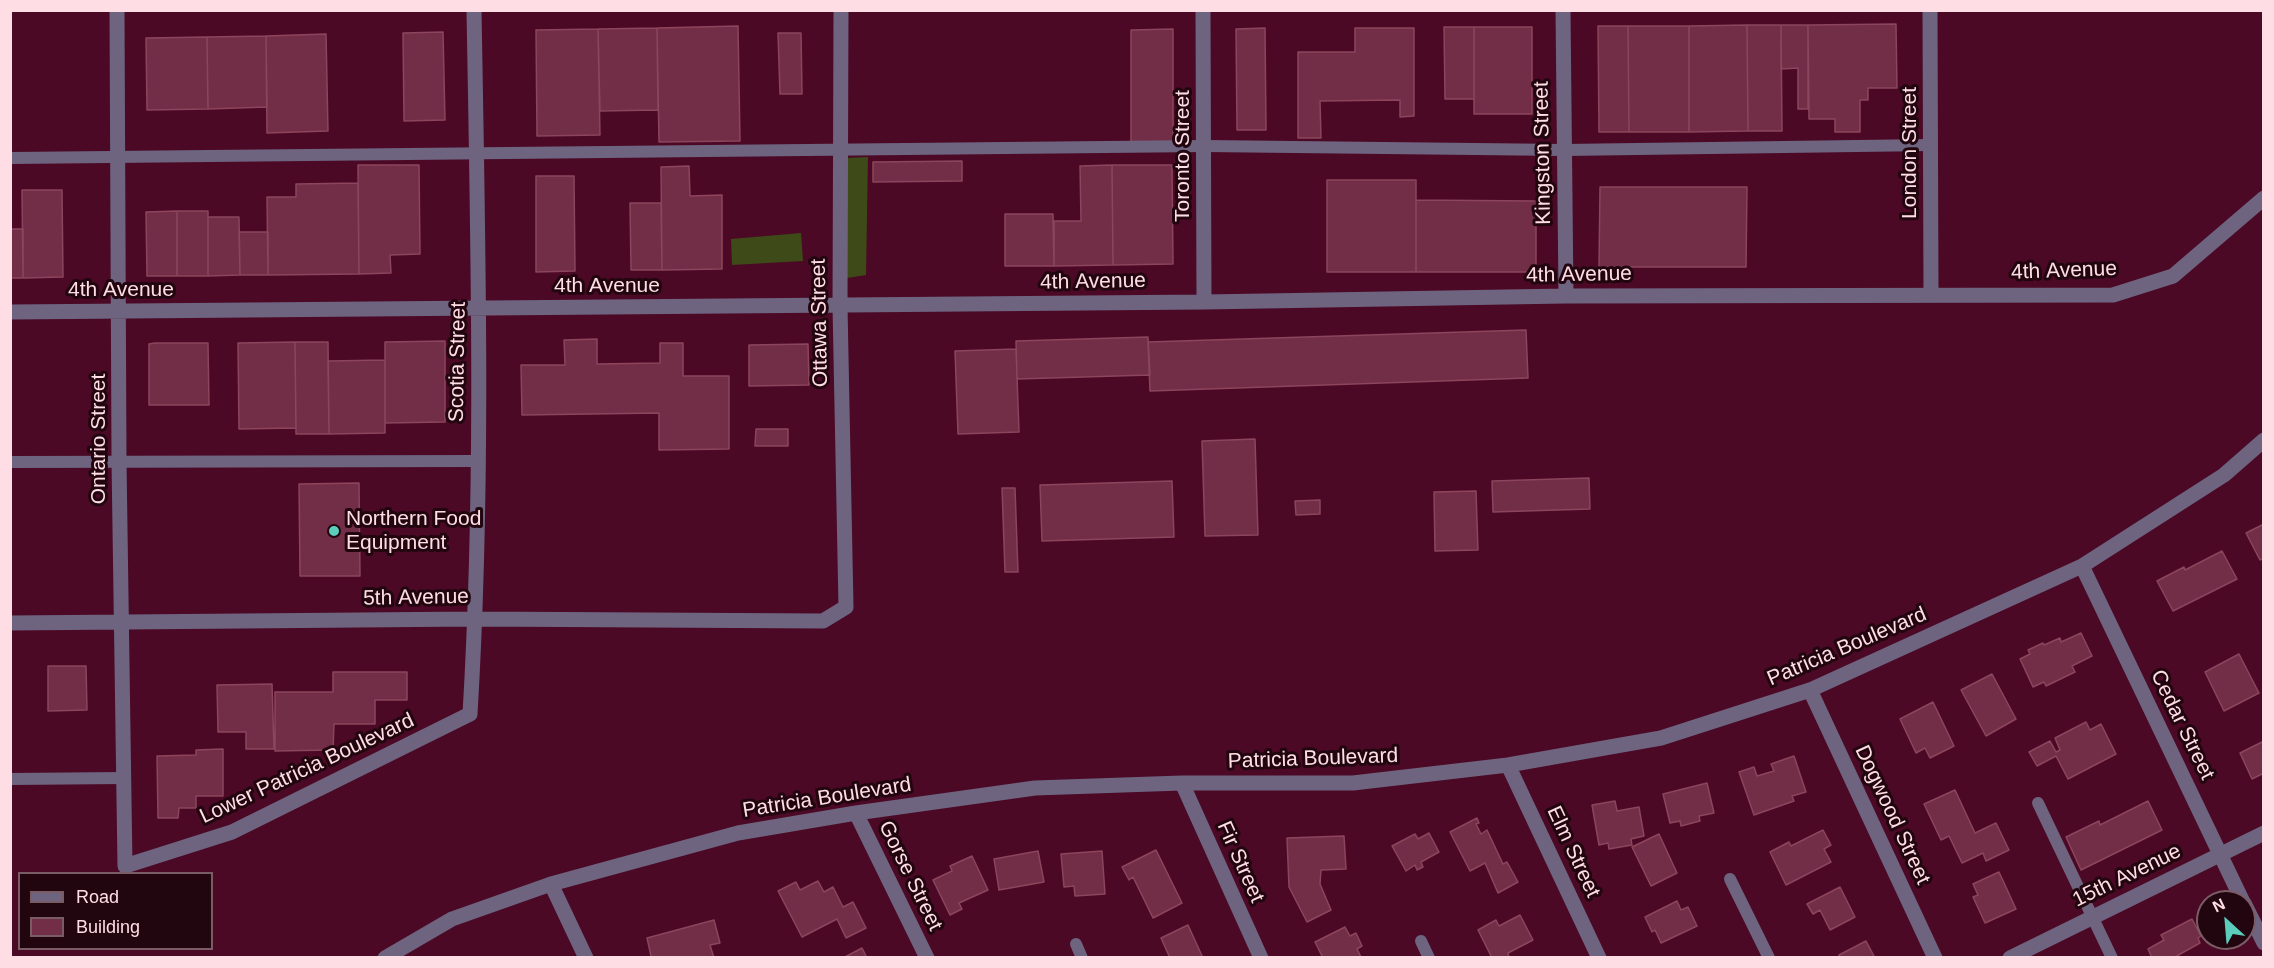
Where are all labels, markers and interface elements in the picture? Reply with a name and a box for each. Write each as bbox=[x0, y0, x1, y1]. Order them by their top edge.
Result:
street label: Kingston Street bbox=[1529, 81, 1557, 225]
street label: London Street bbox=[1897, 87, 1923, 219]
street label: Toronto Street bbox=[1170, 90, 1196, 222]
street label: 4th Avenue bbox=[2011, 257, 2117, 285]
street label: Ottawa Street bbox=[806, 259, 834, 387]
street label: 4th Avenue bbox=[1526, 261, 1632, 289]
street label: 4th Avenue bbox=[1040, 268, 1146, 296]
street label: 4th Avenue bbox=[554, 273, 660, 299]
street label: 4th Avenue bbox=[68, 277, 174, 303]
street label: Scotia Street bbox=[444, 302, 472, 422]
street label: Ontario Street bbox=[86, 374, 112, 504]
place label: Northern Food Equipment bbox=[346, 506, 481, 556]
marker: Northern Food Equipment bbox=[327, 524, 341, 538]
street label: 5th Avenue bbox=[363, 584, 469, 612]
street label: Patricia Boulevard bbox=[1764, 602, 1930, 692]
street label: Cedar Street bbox=[2145, 666, 2219, 784]
street label: Lower Patricia Boulevard bbox=[196, 708, 418, 830]
street label: Dogwood Street bbox=[1849, 741, 1935, 889]
street label: Patricia Boulevard bbox=[1227, 743, 1399, 775]
street label: Patricia Boulevard bbox=[741, 772, 913, 824]
street label: Elm Street bbox=[1541, 802, 1605, 902]
street label: Gorse Street bbox=[873, 817, 947, 935]
street label: Fir Street bbox=[1211, 817, 1269, 907]
street label: 15th Avenue bbox=[2069, 839, 2185, 913]
legend bbox=[18, 872, 213, 950]
text: Road bbox=[76, 887, 119, 907]
north arrow bbox=[2196, 890, 2256, 950]
text: N bbox=[2210, 895, 2228, 915]
text: Building bbox=[76, 917, 140, 937]

